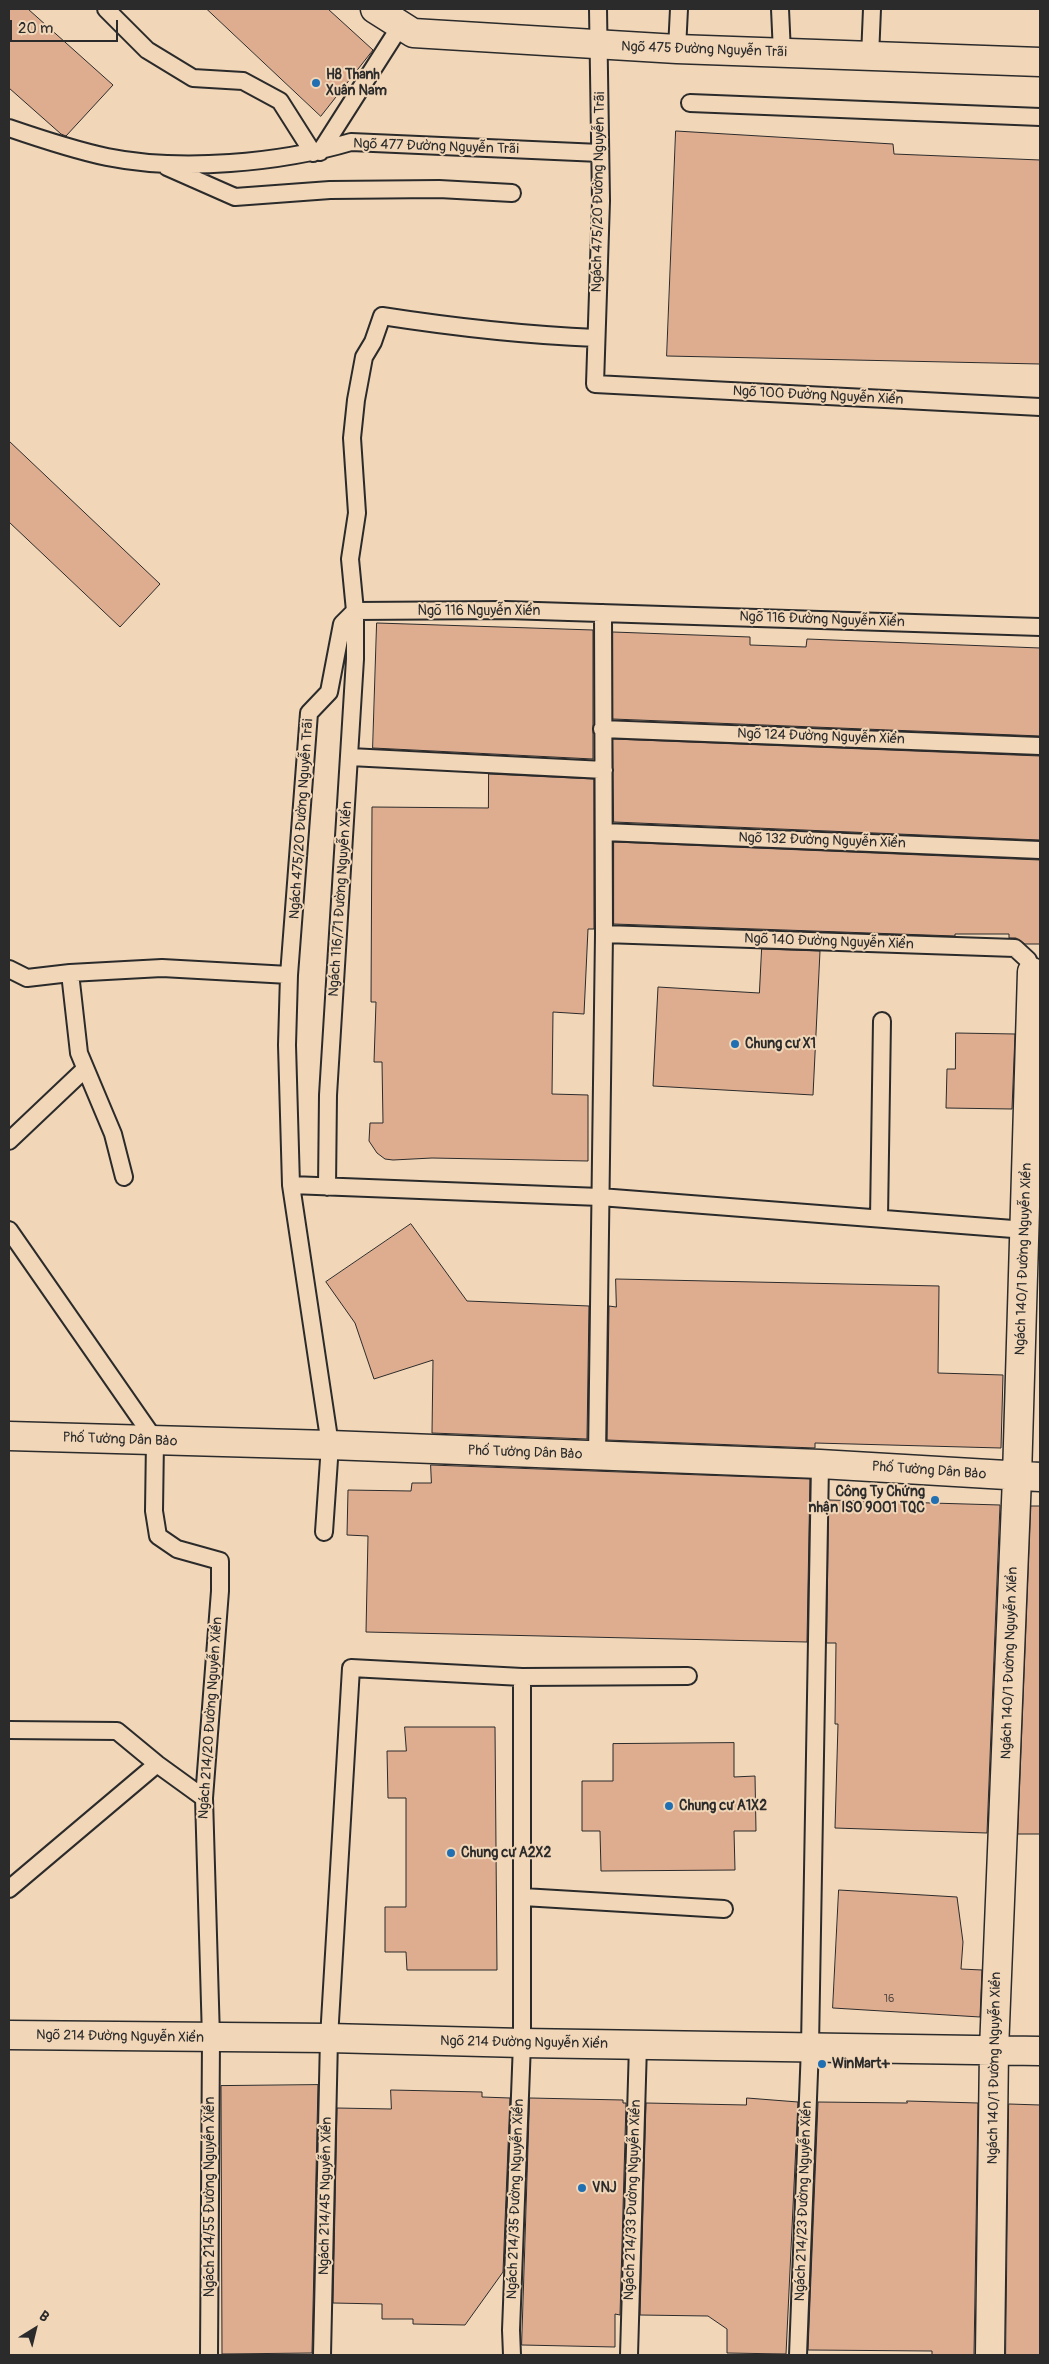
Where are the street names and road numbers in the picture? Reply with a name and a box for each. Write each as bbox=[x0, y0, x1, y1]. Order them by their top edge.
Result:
street label: Ngõ 475 Đường Nguyễn Trãi bbox=[621, 39, 787, 61]
street label: Ngách 475/20 Đường Nguyễn Trãi bbox=[589, 91, 609, 293]
street label: Ngõ 477 Đường Nguyễn Trãi bbox=[353, 136, 519, 158]
street label: Ngõ 100 Đường Nguyễn Xiển bbox=[732, 383, 904, 409]
street label: Ngõ 116 Nguyễn Xiển bbox=[417, 603, 541, 619]
street label: Ngõ 116 Đường Nguyễn Xiển bbox=[739, 609, 905, 631]
street label: Ngách 475/20 Đường Nguyễn Trãi bbox=[287, 718, 317, 920]
street label: Ngõ 124 Đường Nguyễn Xiển bbox=[737, 726, 905, 748]
street label: Ngách 116/71 Đường Nguyễn Xiển bbox=[326, 801, 356, 997]
street label: Ngõ 132 Đường Nguyễn Xiển bbox=[738, 830, 906, 852]
street label: Ngõ 140 Đường Nguyễn Xiển bbox=[744, 931, 914, 953]
street label: Ngách 140/1 Đường Nguyễn Xiển bbox=[1012, 1162, 1036, 1356]
street label: Phố Tưởng Dân Bảo bbox=[62, 1430, 178, 1450]
street label: Phố Tưởng Dân Bảo bbox=[467, 1443, 583, 1463]
street label: Phố Tưởng Dân Bảo bbox=[871, 1459, 987, 1483]
street label: Ngách 140/1 Đường Nguyễn Xiển bbox=[998, 1566, 1022, 1760]
street label: Ngách 214/20 Đường Nguyễn Xiển bbox=[196, 1616, 226, 1820]
street label: Ngách 140/1 Đường Nguyễn Xiển bbox=[985, 1972, 1005, 2164]
street label: Ngõ 214 Đường Nguyễn Xiển bbox=[36, 2027, 204, 2047]
street label: Ngõ 214 Đường Nguyễn Xiển bbox=[440, 2033, 608, 2053]
street label: Ngách 214/55 Đường Nguyễn Xiển bbox=[202, 2097, 218, 2297]
street label: Ngách 214/35 Đường Nguyễn Xiển bbox=[504, 2098, 528, 2300]
street label: Ngách 214/33 Đường Nguyễn Xiển bbox=[621, 2099, 645, 2301]
street label: Ngách 214/23 Đường Nguyễn Xiển bbox=[792, 2100, 816, 2302]
street label: Ngách 214/45 Nguyễn Xiển bbox=[316, 2117, 336, 2275]

